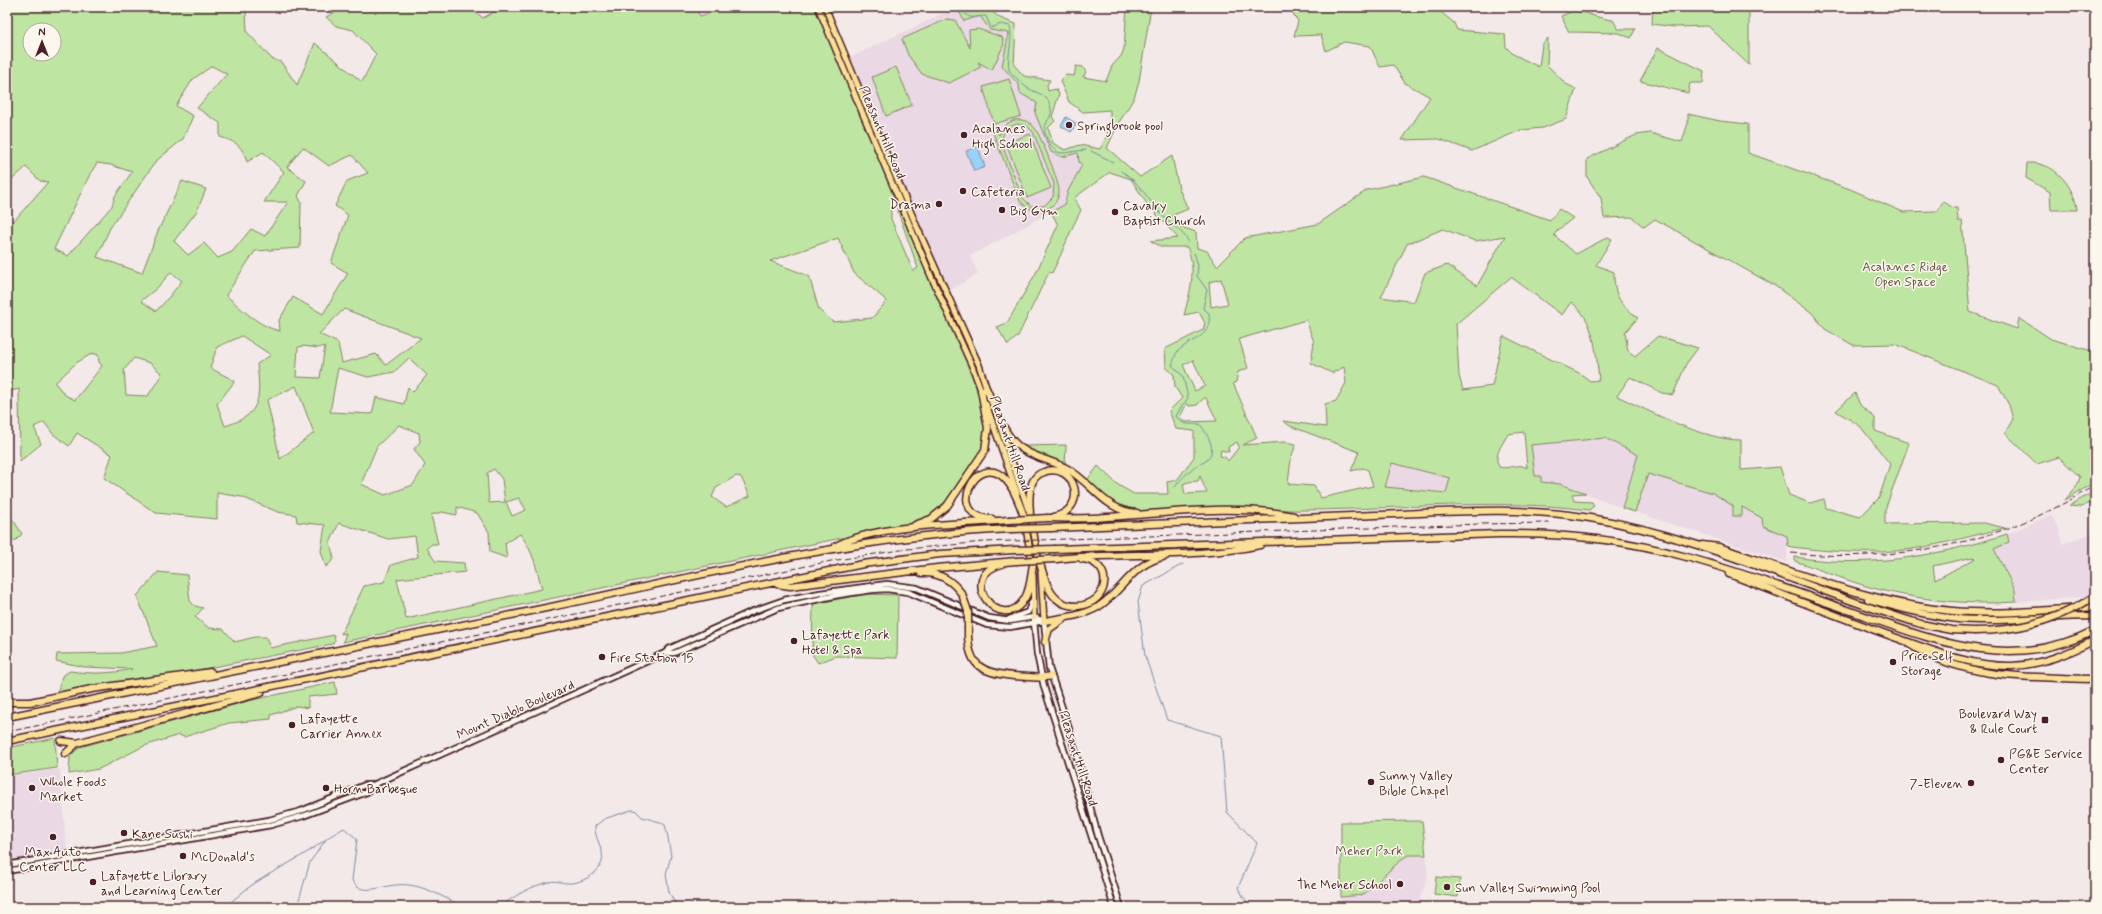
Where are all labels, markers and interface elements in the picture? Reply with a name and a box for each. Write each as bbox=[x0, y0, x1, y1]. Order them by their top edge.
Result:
north arrow bbox=[22, 22, 62, 62]
text: N bbox=[38, 26, 46, 40]
street label: Pleasant Hill Road bbox=[854, 83, 909, 182]
place label: Springbrook pool bbox=[1077, 118, 1163, 137]
marker: Springbrook pool bbox=[1064, 120, 1074, 130]
place label: Acalanes High School bbox=[972, 121, 1033, 155]
marker: Acalanes High School bbox=[959, 130, 969, 140]
place label: Cafeteria bbox=[971, 184, 1025, 201]
marker: Cafeteria bbox=[958, 186, 968, 196]
place label: Drama bbox=[890, 197, 931, 214]
place label: Cavalry Baptist Church bbox=[1123, 198, 1206, 230]
marker: Drama bbox=[934, 199, 944, 209]
place label: Big Gym bbox=[1010, 203, 1058, 222]
marker: Big Gym bbox=[997, 205, 1007, 215]
marker: Cavalry Baptist Church bbox=[1110, 207, 1120, 217]
park label: Acalanes Ridge Open Space bbox=[1862, 259, 1948, 291]
street label: Pleasant Hill Road bbox=[985, 394, 1034, 493]
place label: Lafayette Park Hotel & Spa bbox=[802, 627, 890, 659]
marker: Lafayette Park Hotel & Spa bbox=[789, 636, 799, 646]
place label: Price Self Storage bbox=[1901, 648, 1953, 680]
place label: Fire Station 15 bbox=[610, 650, 694, 667]
marker: Fire Station 15 bbox=[597, 652, 607, 662]
marker: Price Self Storage bbox=[1888, 657, 1898, 667]
street label: Mount Diablo Boulevard bbox=[454, 677, 577, 744]
place label: Boulevard Way & Rule Court bbox=[1959, 706, 2037, 738]
street label: Pleasant Hill Road bbox=[1054, 708, 1101, 809]
place label: Lafayette Carrier Annex bbox=[300, 711, 382, 743]
marker: Boulevard Way & Rule Court bbox=[2040, 715, 2050, 725]
marker: Lafayette Carrier Annex bbox=[287, 720, 297, 730]
place label: PG&E Service Center bbox=[2009, 746, 2083, 778]
marker: PG&E Service Center bbox=[1996, 755, 2006, 765]
place label: Sunny Valley Bible Chapel bbox=[1379, 768, 1453, 800]
place label: Whole Foods Market bbox=[40, 774, 106, 806]
place label: 7-Eleven bbox=[1910, 776, 1963, 793]
marker: Sunny Valley Bible Chapel bbox=[1366, 777, 1376, 787]
marker: 7-Eleven bbox=[1966, 778, 1976, 788]
place label: Horn Barbeque bbox=[334, 781, 418, 798]
marker: Whole Foods Market bbox=[27, 783, 37, 793]
marker: Horn Barbeque bbox=[321, 783, 331, 793]
place label: Kane Sushi bbox=[132, 826, 193, 843]
marker: Kane Sushi bbox=[119, 828, 129, 838]
marker: Max Auto Center LLC bbox=[48, 832, 58, 842]
park label: Meher Park bbox=[1335, 843, 1403, 860]
place label: Max Auto Center LLC bbox=[19, 844, 87, 876]
place label: McDonald's bbox=[191, 849, 255, 866]
marker: McDonald's bbox=[178, 851, 188, 861]
place label: Lafayette Library and Learning Center bbox=[101, 868, 223, 900]
marker: Lafayette Library and Learning Center bbox=[88, 877, 98, 887]
place label: The Meher School bbox=[1297, 877, 1392, 894]
marker: The Meher School bbox=[1395, 879, 1405, 889]
place label: Sun Valley Swimming Pool bbox=[1455, 880, 1601, 898]
marker: Sun Valley Swimming Pool bbox=[1442, 882, 1452, 892]

